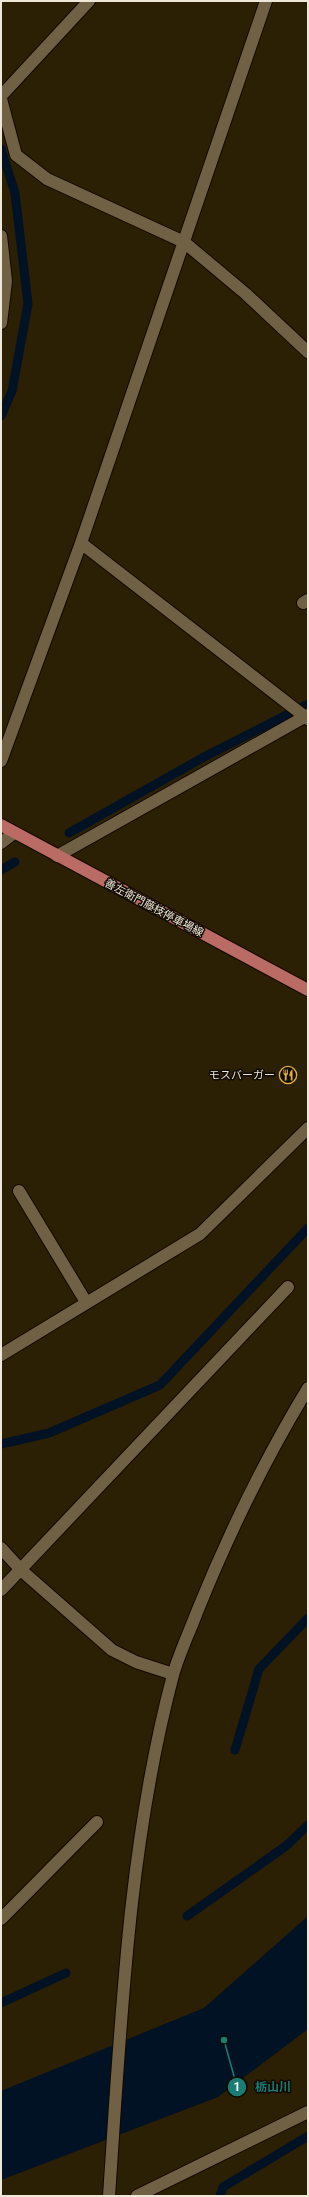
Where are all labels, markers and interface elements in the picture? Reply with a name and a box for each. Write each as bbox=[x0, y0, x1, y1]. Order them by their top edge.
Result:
street label: 善左衛門藤枝停車場線 bbox=[102, 876, 206, 940]
restaurant icon: モスバーガー bbox=[278, 1065, 298, 1085]
place label: モスバーガー bbox=[209, 1069, 275, 1082]
callout: 栃山川 bbox=[227, 2075, 299, 2099]
text: 1 bbox=[234, 2080, 240, 2094]
text: 栃山川 bbox=[255, 2080, 291, 2094]

